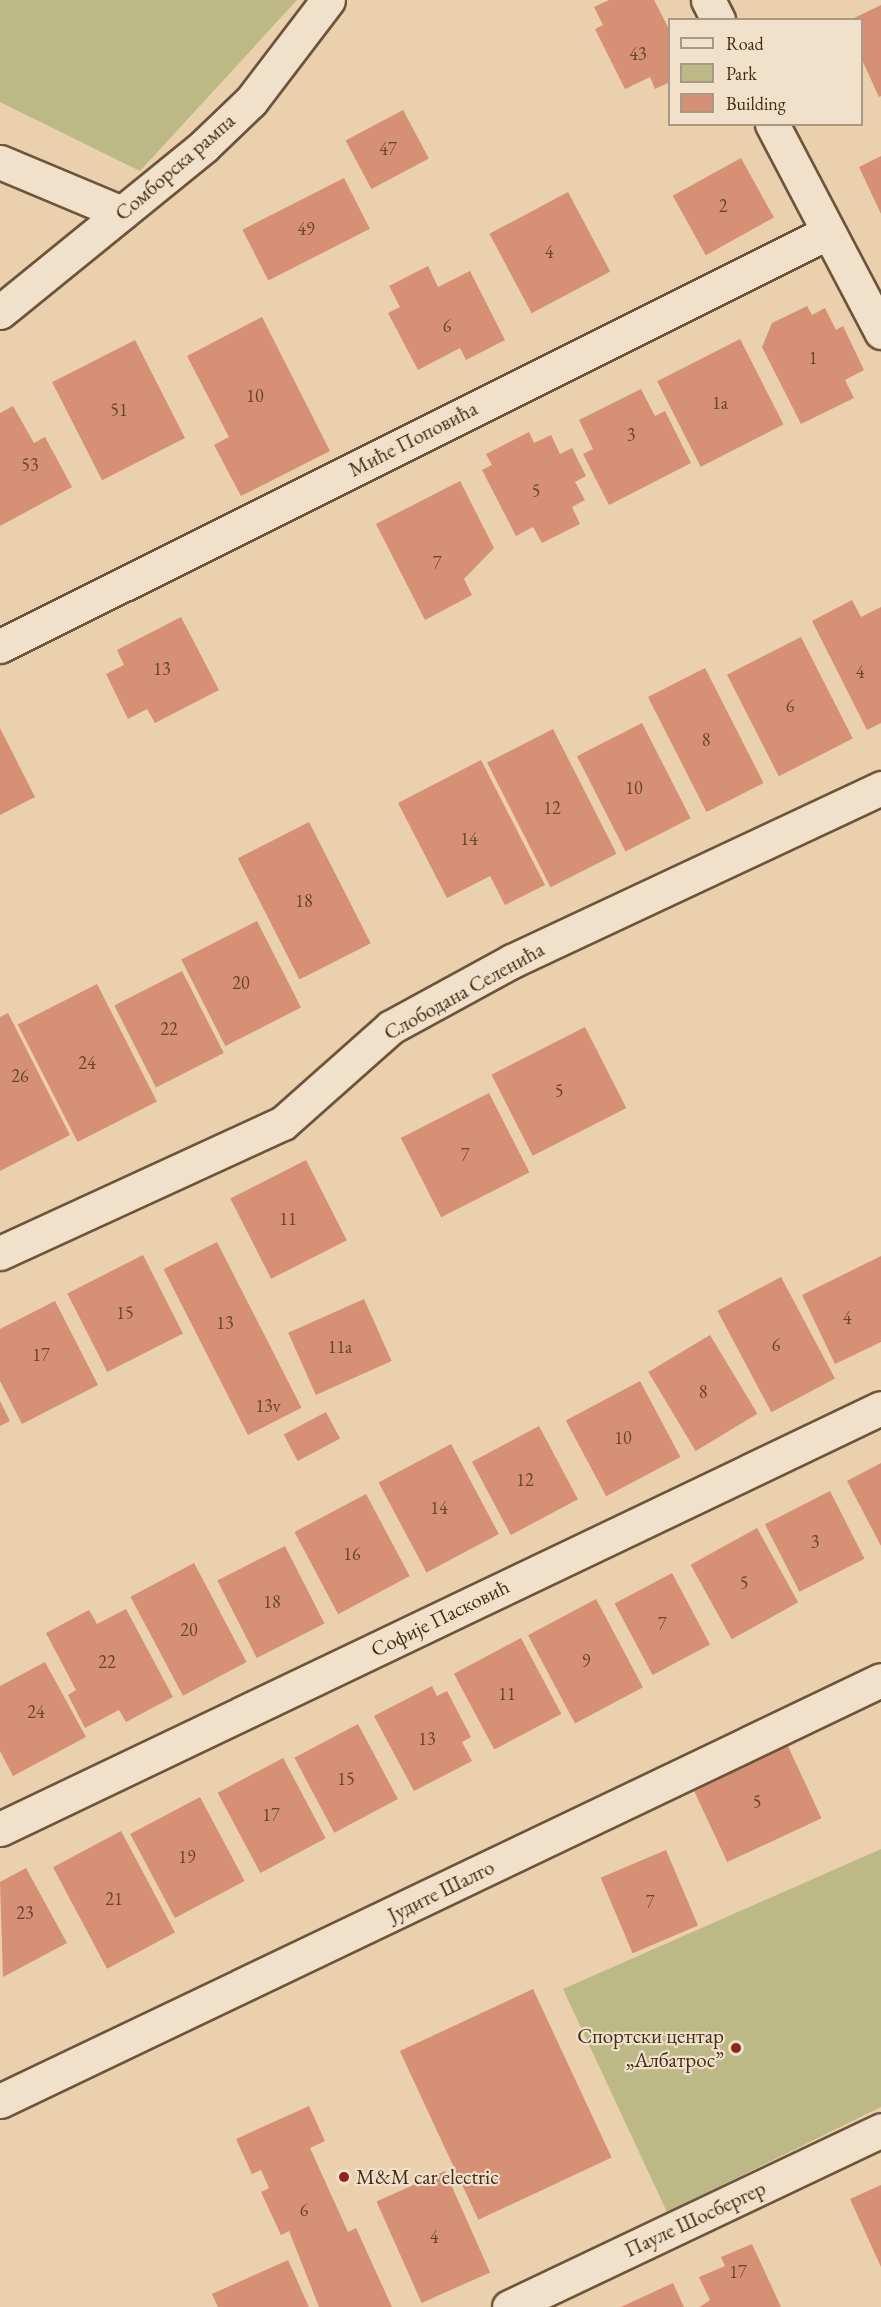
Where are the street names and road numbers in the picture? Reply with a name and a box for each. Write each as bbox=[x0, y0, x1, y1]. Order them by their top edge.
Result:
street label: Сомборска рампа bbox=[110, 108, 240, 226]
street label: Миће Поповића bbox=[344, 396, 482, 482]
street label: Слободана Селенића bbox=[379, 937, 549, 1045]
street label: Софије Пасковић bbox=[367, 1574, 513, 1662]
street label: Јудите Шалго bbox=[384, 1854, 498, 1928]
street label: Пауле Шосбергер bbox=[620, 2175, 770, 2263]

